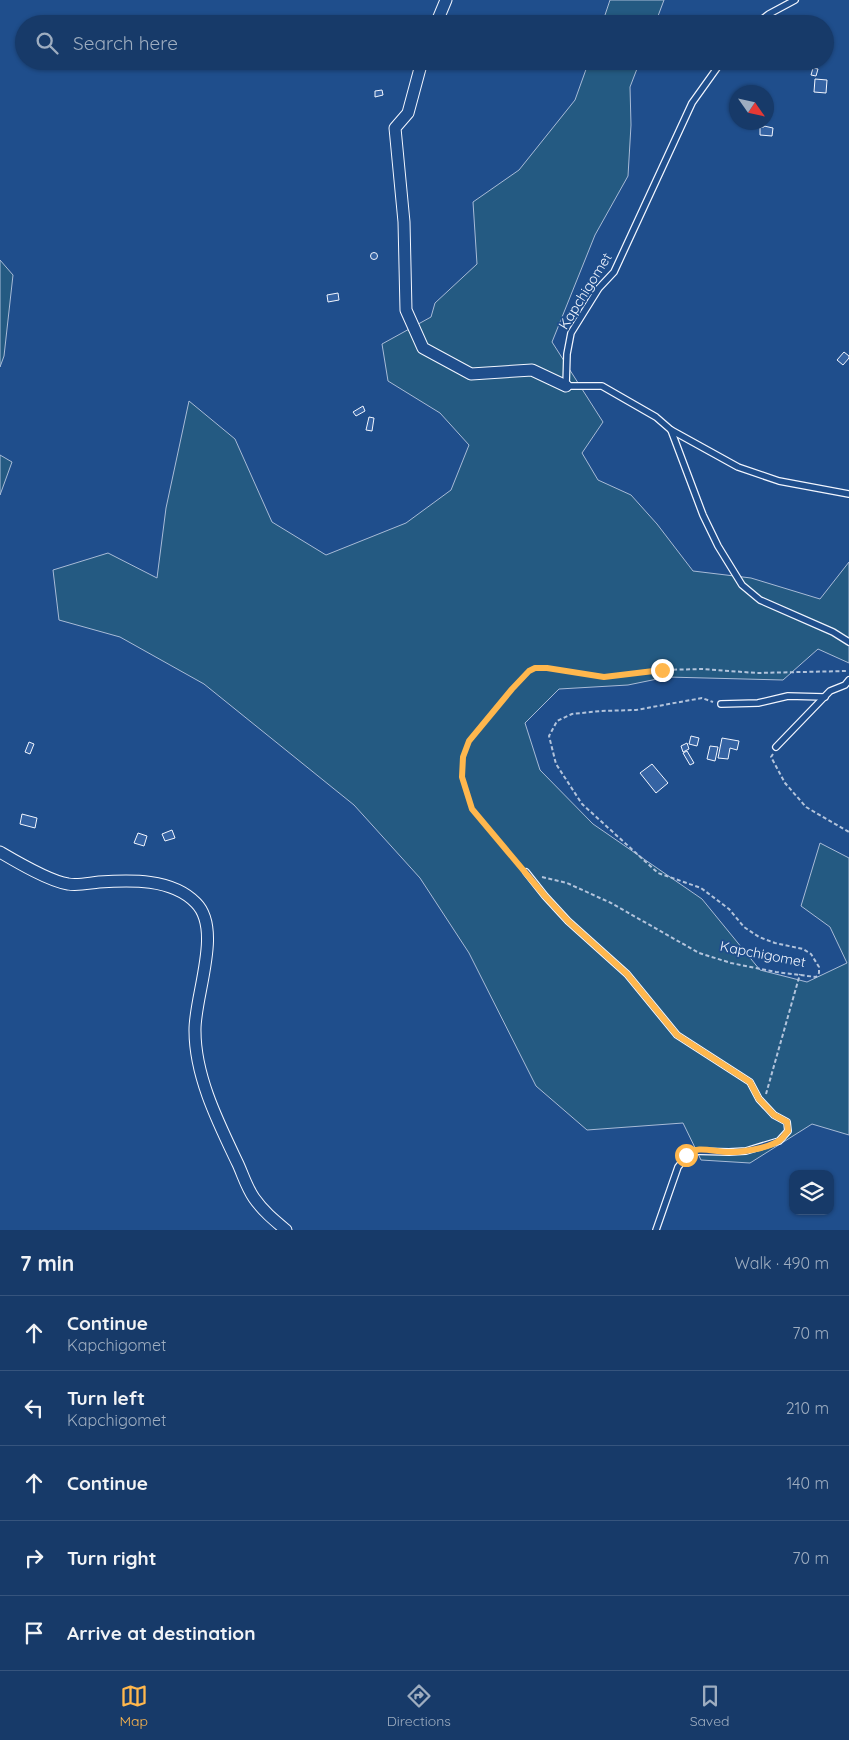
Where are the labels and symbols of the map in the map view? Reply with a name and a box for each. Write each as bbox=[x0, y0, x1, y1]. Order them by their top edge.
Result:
north arrow bbox=[729, 85, 774, 130]
street label: Kapchigomet bbox=[554, 249, 616, 333]
route end bbox=[651, 659, 674, 682]
street label: Kapchigomet bbox=[719, 937, 808, 971]
route start bbox=[675, 1144, 698, 1167]

